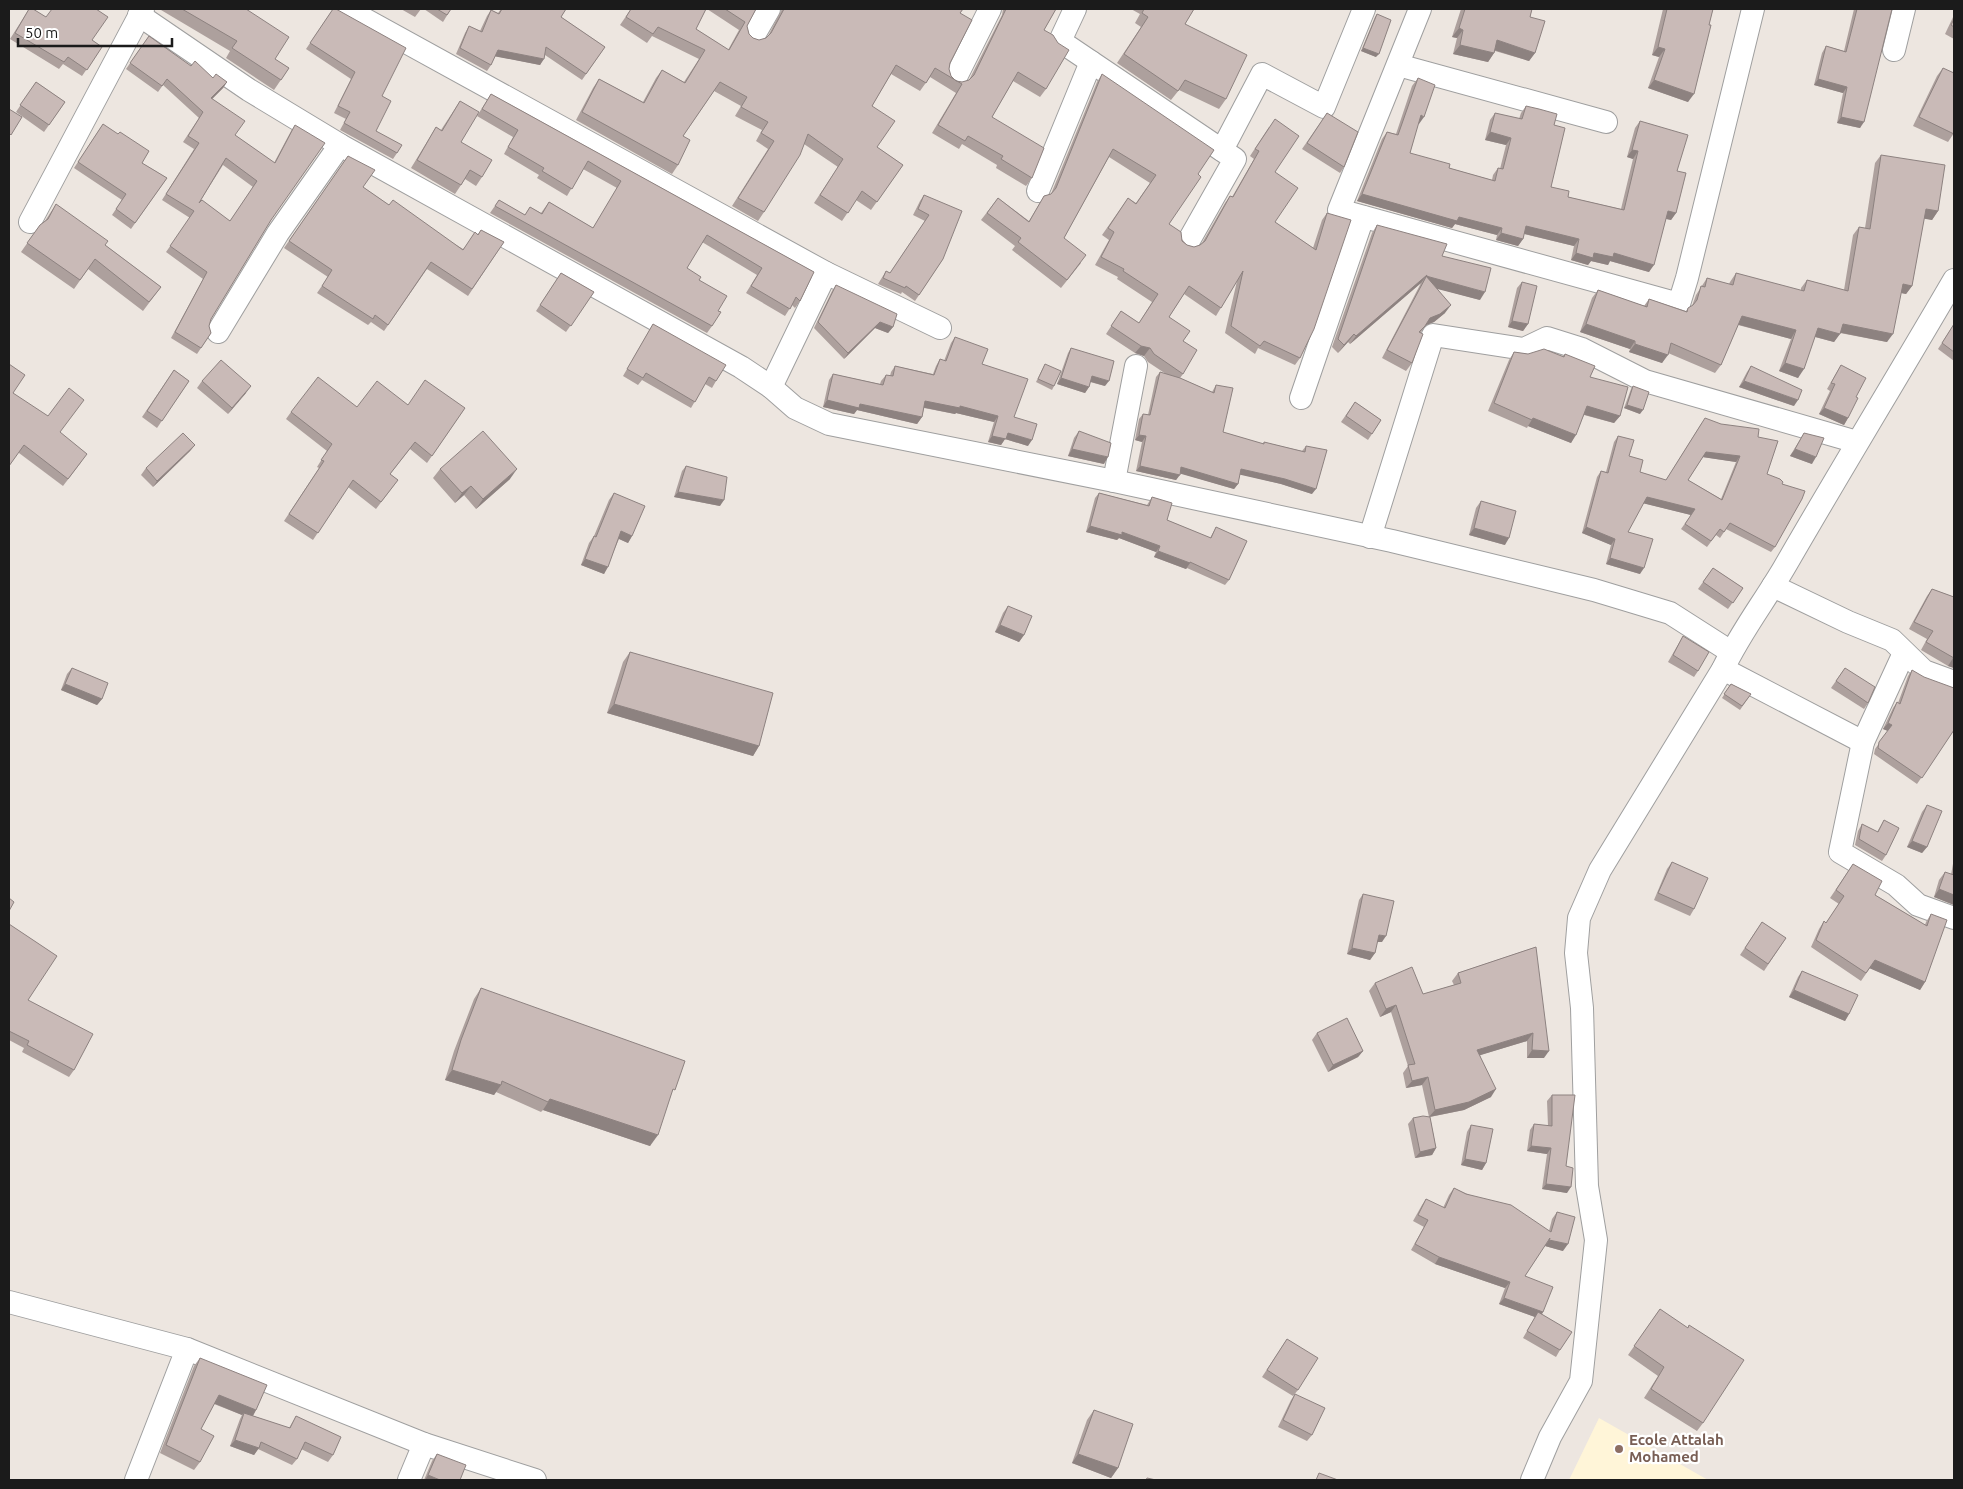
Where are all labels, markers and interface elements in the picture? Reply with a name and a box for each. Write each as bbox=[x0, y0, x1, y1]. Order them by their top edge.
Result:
scale bar bbox=[18, 15, 171, 47]
text: 50 m bbox=[25, 24, 58, 41]
place label: Ecole Attalah Mohamed bbox=[1629, 1431, 1724, 1465]
marker: Ecole Attalah Mohamed bbox=[1613, 1443, 1625, 1455]

